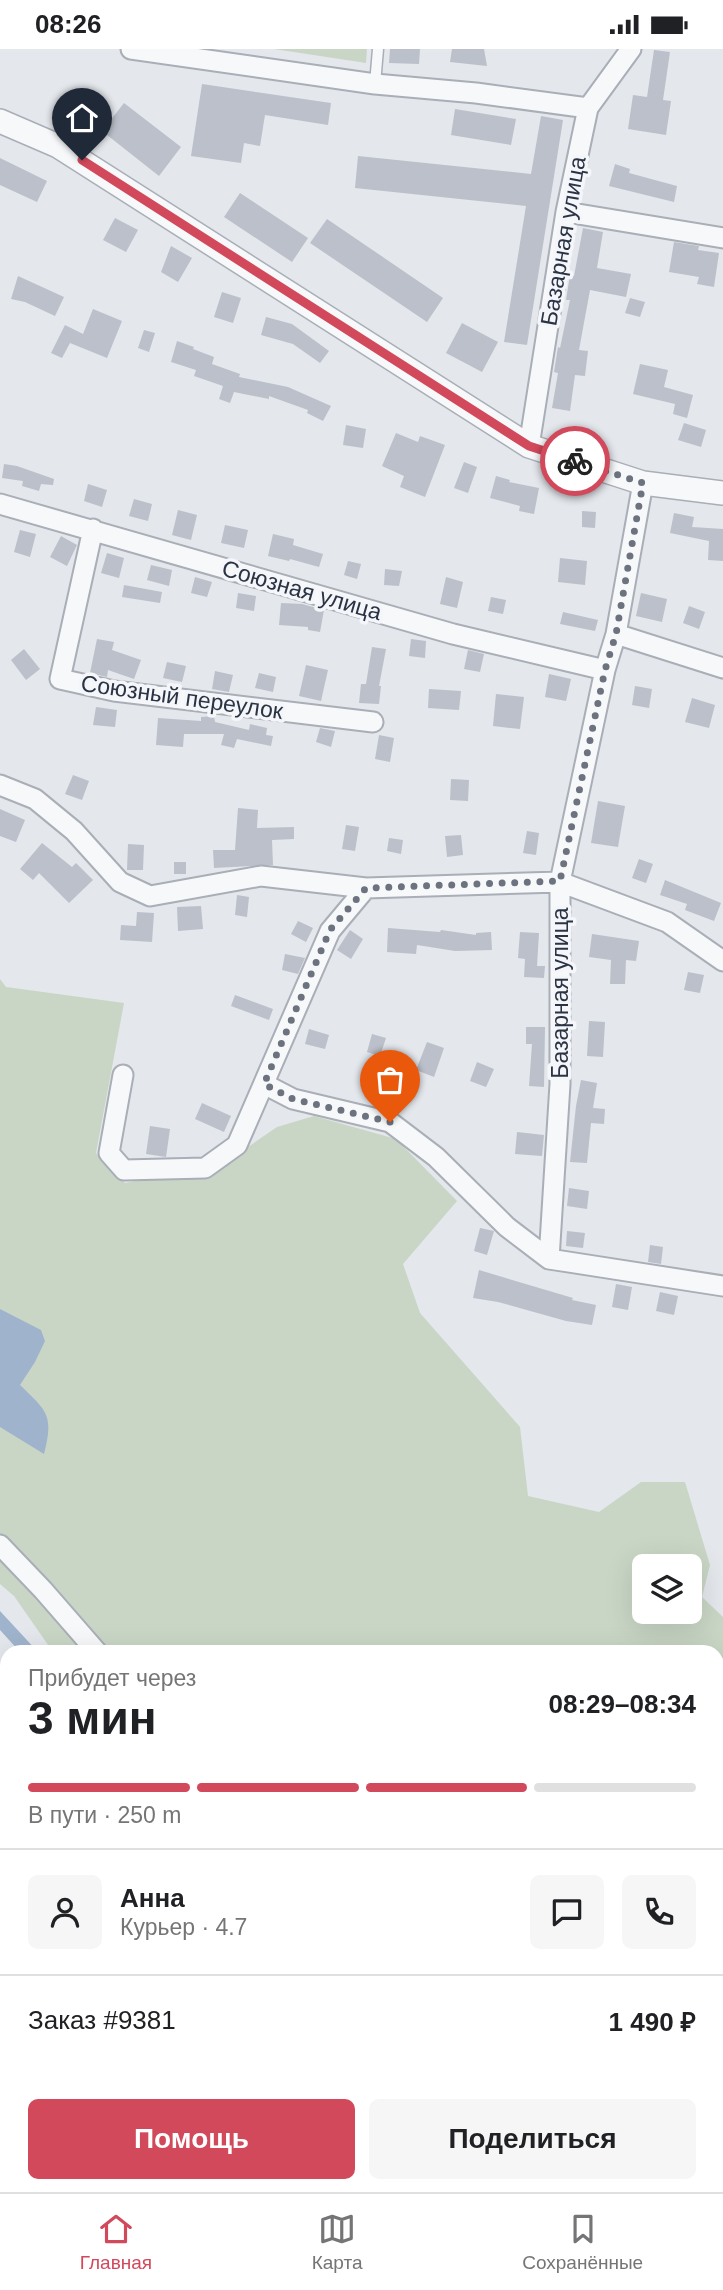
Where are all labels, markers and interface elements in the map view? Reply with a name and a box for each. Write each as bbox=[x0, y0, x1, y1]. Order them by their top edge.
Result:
text: 08:26 bbox=[35, 9, 102, 39]
pin bbox=[52, 88, 112, 160]
icon: home bbox=[63, 99, 101, 137]
street label: Базарная улица bbox=[535, 154, 591, 328]
courier bbox=[540, 426, 610, 496]
icon: bike bbox=[556, 442, 594, 480]
street label: Союзная улица bbox=[219, 555, 385, 625]
street label: Союзный переулок bbox=[79, 670, 286, 724]
street label: Базарная улица bbox=[547, 907, 573, 1079]
pin bbox=[360, 1050, 420, 1122]
icon: bag bbox=[371, 1061, 409, 1099]
map controls bbox=[632, 1554, 702, 1624]
button: layers bbox=[632, 1554, 702, 1624]
text: Прибудет через bbox=[28, 1665, 196, 1691]
text: 08:29–08:34 bbox=[549, 1689, 696, 1719]
text: 3 мин bbox=[28, 1692, 156, 1744]
text: В пути · 250 m bbox=[28, 1802, 181, 1828]
button: person bbox=[28, 1875, 102, 1949]
button: chat bbox=[530, 1875, 604, 1949]
button: phone bbox=[622, 1875, 696, 1949]
text: Анна bbox=[120, 1883, 185, 1913]
text: Курьер · 4.7 bbox=[120, 1914, 247, 1940]
text: Заказ #9381 bbox=[28, 2005, 176, 2035]
text: 1 490 ₽ bbox=[609, 2007, 696, 2037]
button: Помощь bbox=[28, 2099, 355, 2179]
button: Поделиться bbox=[369, 2099, 696, 2179]
tab: Главная bbox=[80, 2210, 152, 2274]
tab: Карта bbox=[312, 2210, 363, 2274]
tab: Сохранённые bbox=[522, 2210, 643, 2274]

